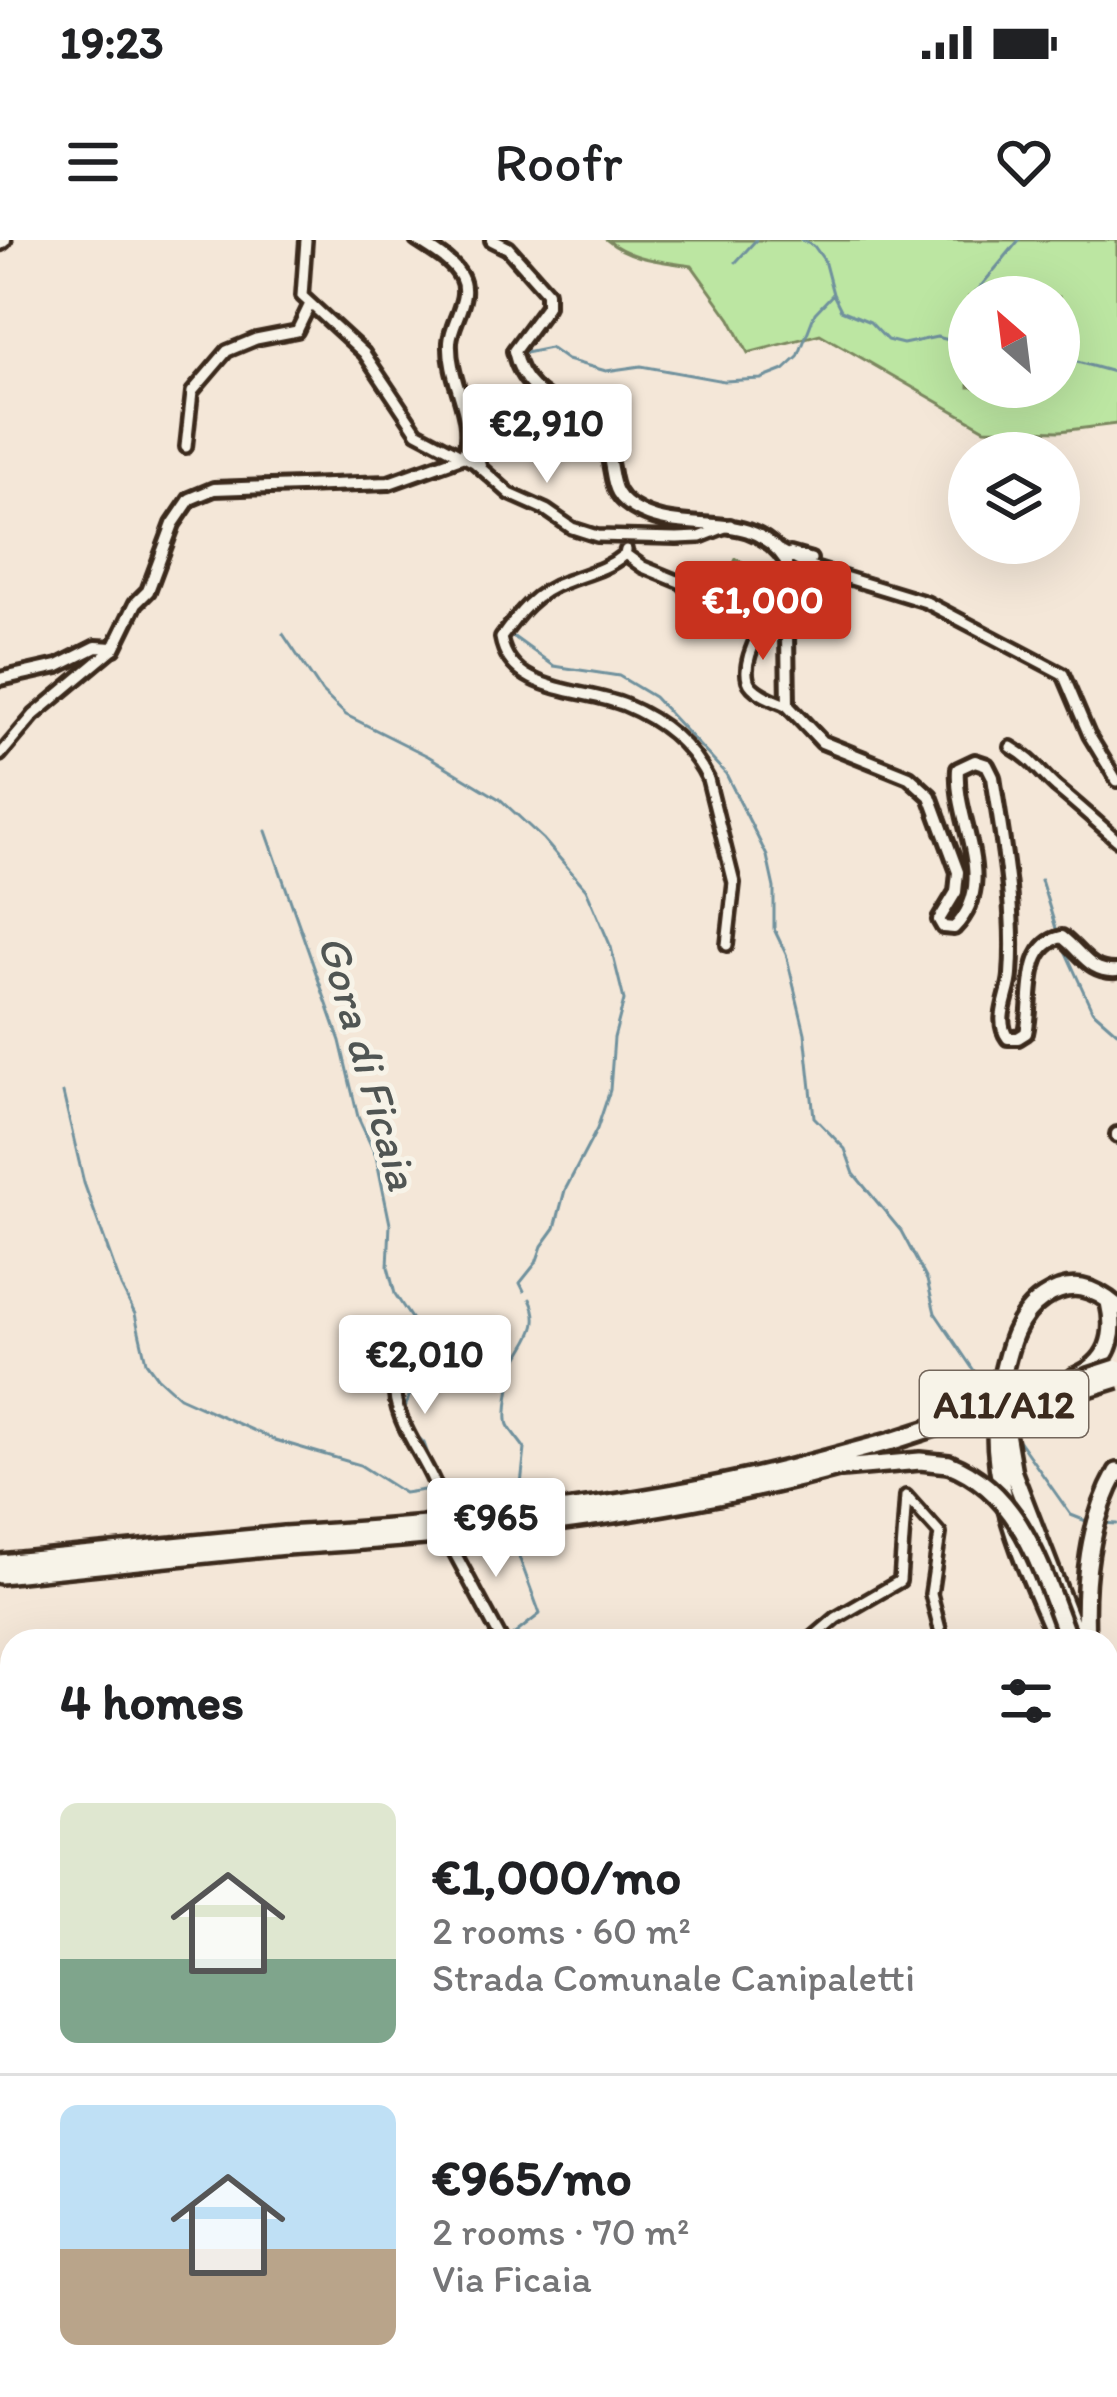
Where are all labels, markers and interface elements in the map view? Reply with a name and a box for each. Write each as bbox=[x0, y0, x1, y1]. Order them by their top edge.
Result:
text: 19:23 bbox=[60, 15, 164, 69]
icon: menu bbox=[60, 129, 126, 195]
icon: heart bbox=[991, 129, 1057, 195]
text: Roofr bbox=[494, 130, 623, 195]
north arrow bbox=[948, 276, 1080, 408]
map controls bbox=[948, 276, 1080, 564]
pin: €2,910 bbox=[449, 384, 645, 486]
text: €2,910 bbox=[490, 399, 604, 446]
button: layers bbox=[948, 432, 1080, 564]
pin: €1,000 bbox=[665, 561, 861, 663]
text: €1,000 bbox=[702, 576, 824, 623]
water label: Gora di Ficaia bbox=[307, 928, 431, 1196]
pin: €2,010 bbox=[327, 1315, 523, 1417]
text: €2,010 bbox=[366, 1330, 484, 1377]
road number: A11/A12 bbox=[920, 1371, 1088, 1437]
pin: €965 bbox=[425, 1478, 567, 1580]
text: €965 bbox=[454, 1493, 538, 1540]
icon: filters bbox=[993, 1668, 1059, 1734]
text: 4 homes bbox=[60, 1671, 244, 1732]
text: €1,000/mo bbox=[432, 1846, 681, 1907]
icon: home bbox=[156, 1851, 300, 1995]
text: 2 rooms · 60 m² bbox=[432, 1907, 691, 1954]
text: Strada Comunale Canipaletti bbox=[432, 1954, 915, 2001]
text: €965/mo bbox=[432, 2147, 632, 2208]
icon: home bbox=[156, 2153, 300, 2297]
text: 2 rooms · 70 m² bbox=[432, 2208, 690, 2255]
text: Via Ficaia bbox=[432, 2255, 592, 2302]

